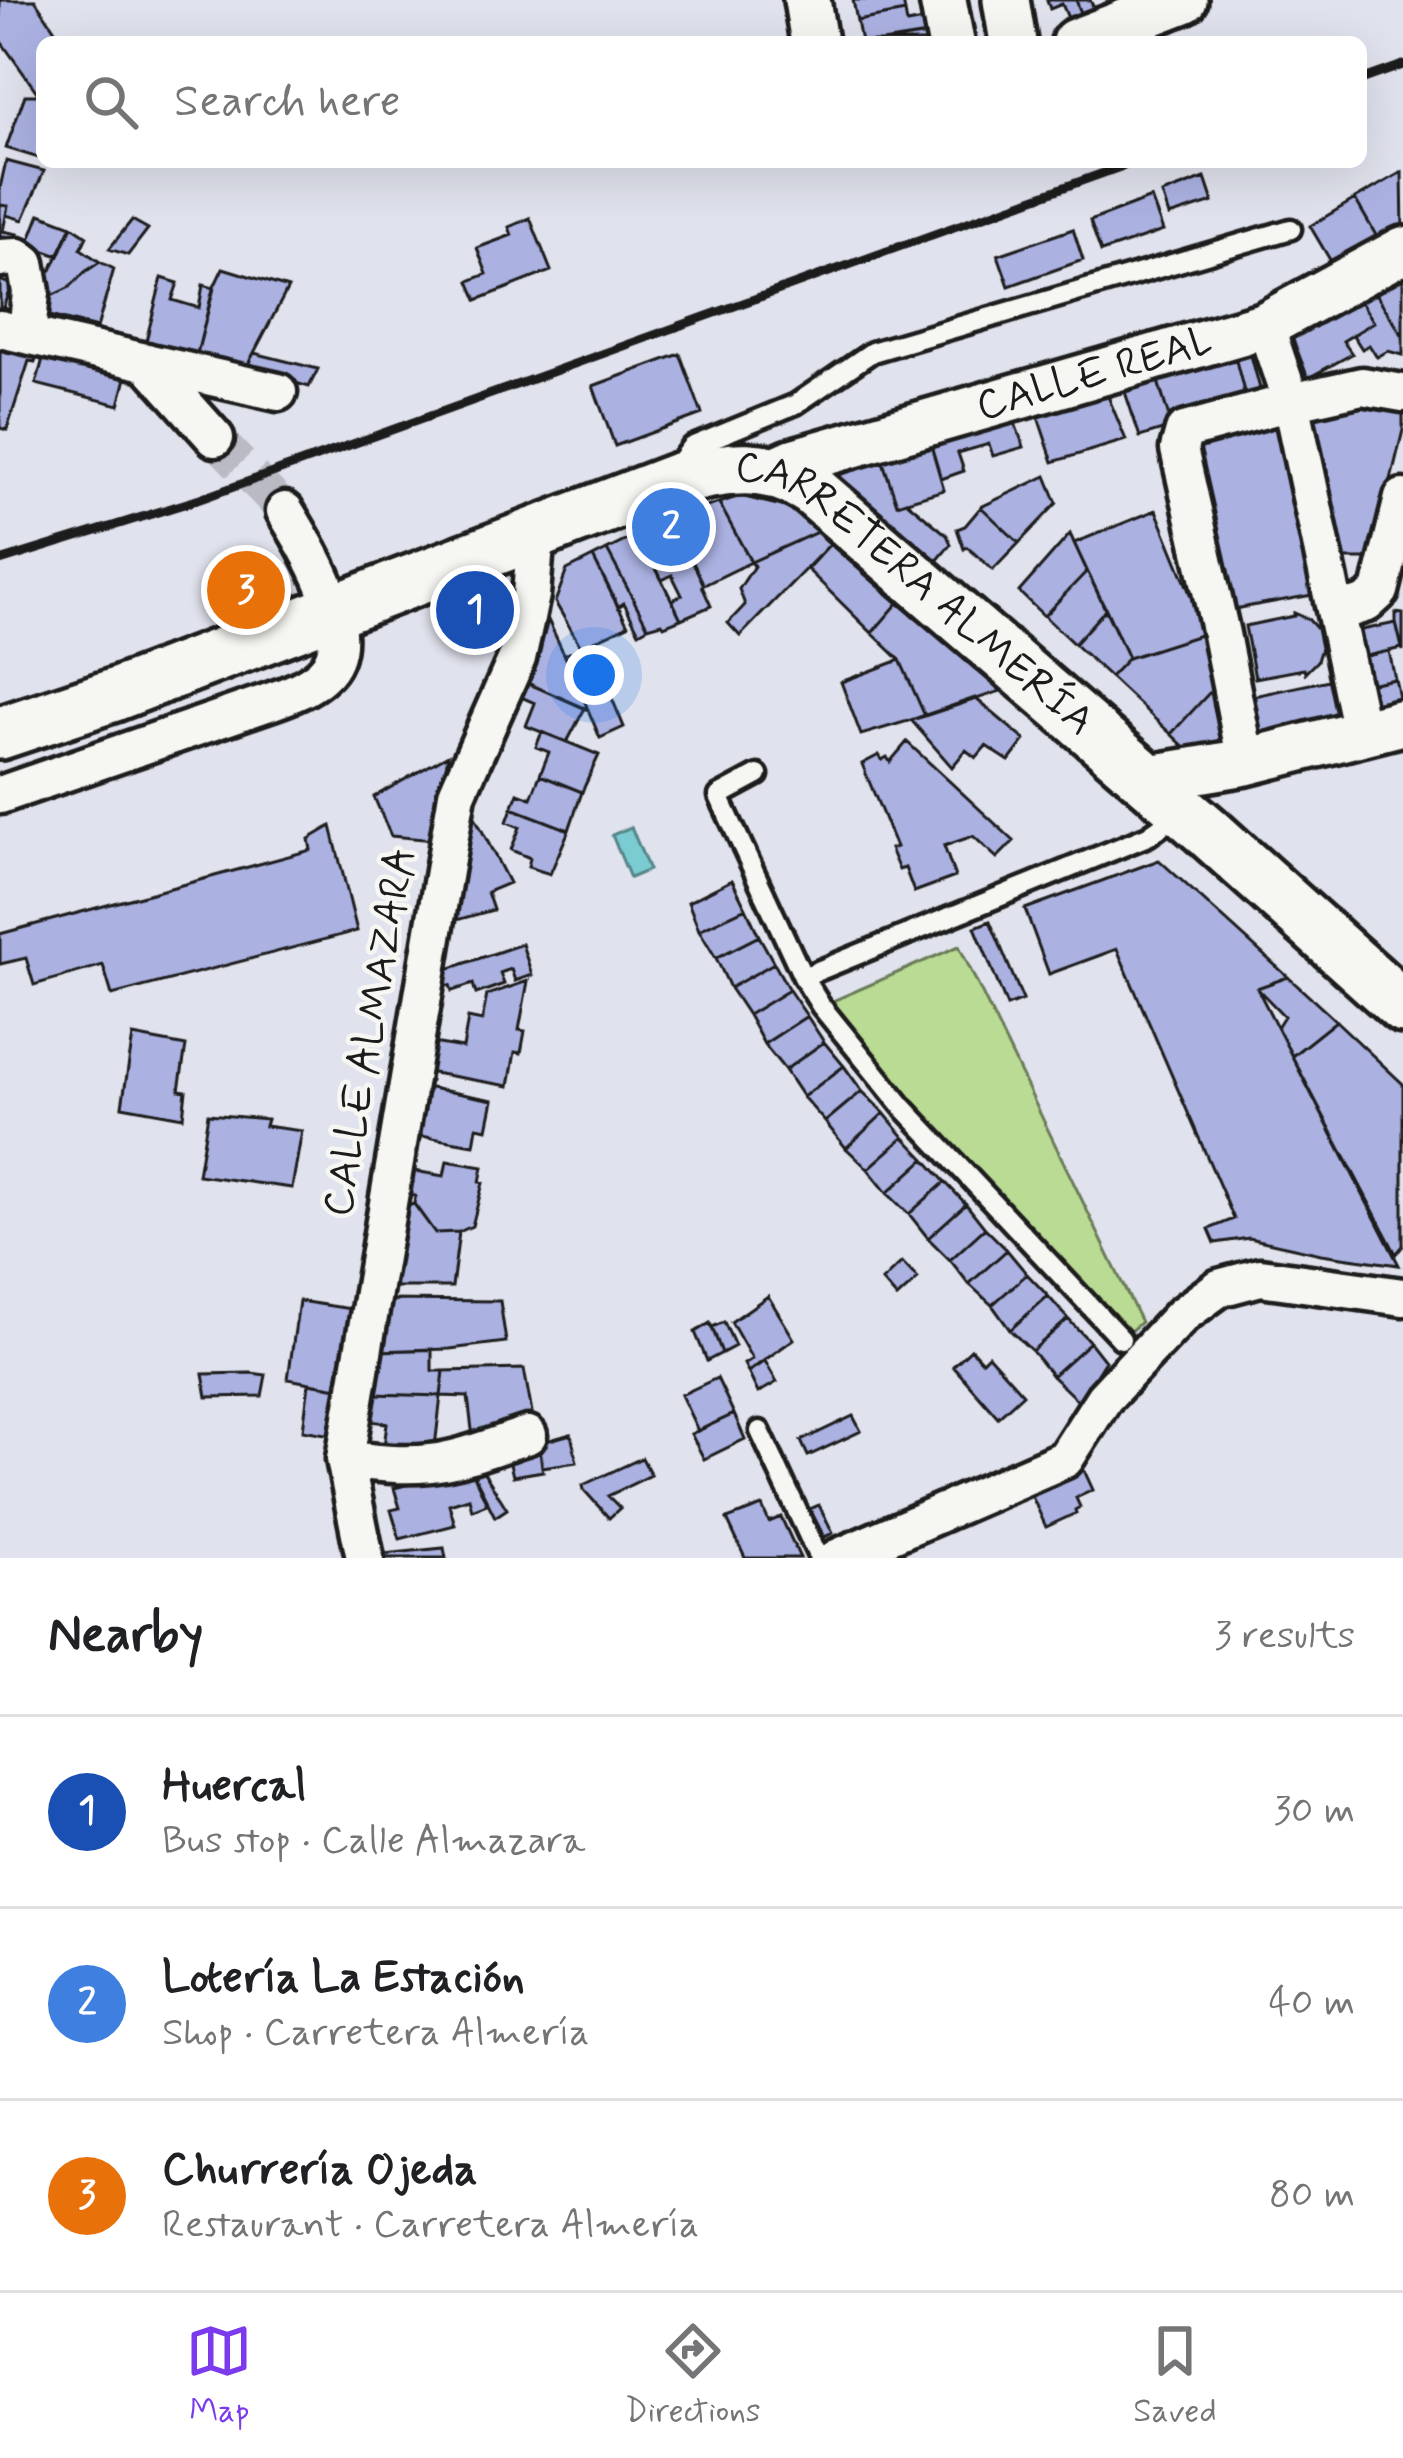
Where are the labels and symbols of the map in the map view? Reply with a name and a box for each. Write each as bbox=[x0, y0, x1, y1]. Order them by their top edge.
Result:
street label: CALLE REAL bbox=[970, 314, 1219, 435]
street label: CARRETERA ALMERÍA bbox=[734, 441, 1106, 749]
pin: 2 bbox=[632, 482, 710, 572]
pin: 3 bbox=[207, 545, 285, 635]
pin: 1 bbox=[436, 565, 514, 655]
your location bbox=[564, 645, 624, 705]
street label: CALLE ALMAZARA bbox=[311, 843, 431, 1221]

